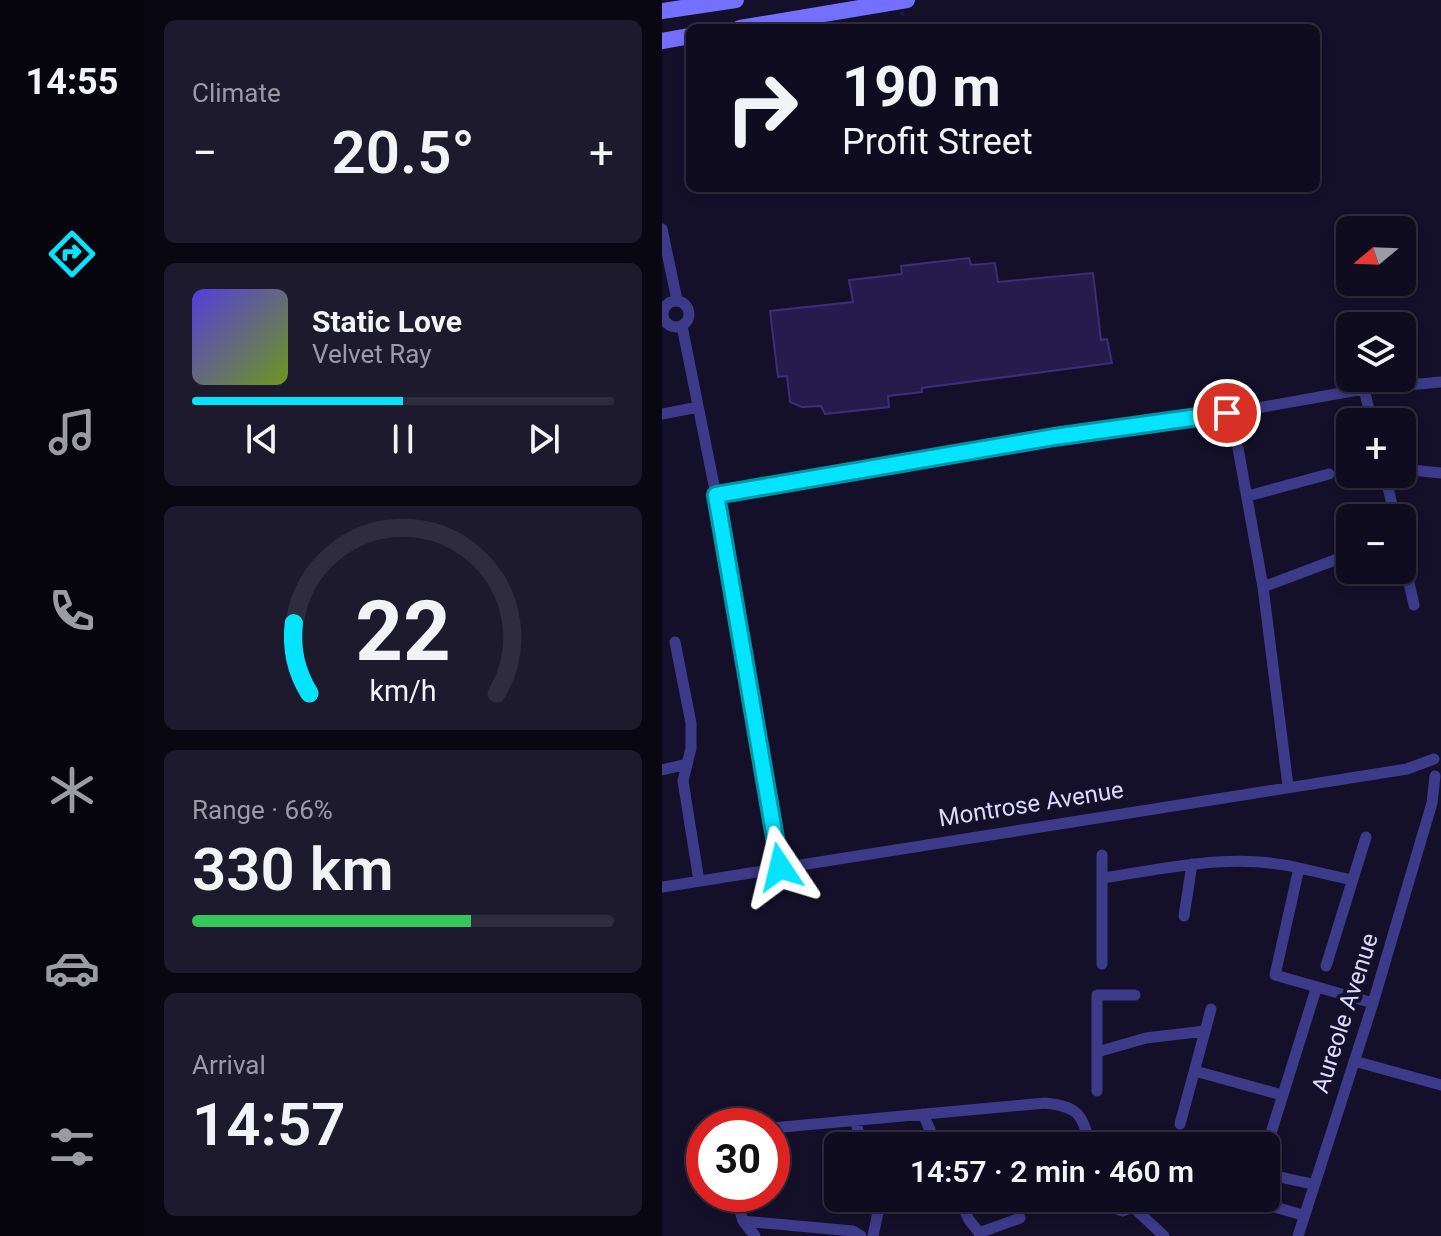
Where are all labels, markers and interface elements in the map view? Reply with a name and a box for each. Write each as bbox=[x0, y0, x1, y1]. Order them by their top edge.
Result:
text: 190 m bbox=[842, 54, 1001, 120]
icon: right bbox=[710, 56, 814, 160]
text: 14:55 bbox=[26, 61, 118, 103]
text: Climate bbox=[192, 78, 281, 108]
text: 20.5° bbox=[332, 117, 475, 188]
text: Profit Street bbox=[842, 121, 1033, 163]
text: − bbox=[192, 127, 217, 179]
text: + bbox=[589, 127, 614, 179]
north arrow bbox=[1336, 216, 1416, 296]
map controls bbox=[1336, 216, 1416, 584]
icon: directions bbox=[44, 226, 100, 282]
text: Static Love bbox=[312, 304, 462, 339]
button: layers bbox=[1336, 312, 1416, 392]
text: Velvet Ray bbox=[312, 339, 432, 369]
pin bbox=[1193, 379, 1261, 447]
icon: arrive bbox=[1205, 391, 1249, 435]
icon: music bbox=[44, 404, 100, 460]
button: + bbox=[1336, 408, 1416, 488]
icon: previous bbox=[240, 417, 284, 461]
icon: pause bbox=[381, 417, 425, 461]
icon: next bbox=[522, 417, 566, 461]
button: − bbox=[1336, 504, 1416, 584]
icon: phone bbox=[44, 583, 100, 639]
text: 22 bbox=[355, 583, 451, 680]
text: km/h bbox=[369, 674, 437, 708]
icon: climate bbox=[44, 762, 100, 818]
street label: Montrose Avenue bbox=[937, 776, 1125, 832]
text: Range · 66% bbox=[192, 795, 333, 825]
position arrow bbox=[738, 825, 822, 909]
text: 330 km bbox=[192, 834, 394, 905]
street label: Aureole Avenue bbox=[1306, 930, 1384, 1096]
icon: car bbox=[44, 940, 100, 996]
text: Arrival bbox=[192, 1050, 266, 1080]
text: 14:57 bbox=[192, 1089, 345, 1160]
speed limit sign: 30 bbox=[686, 1108, 790, 1212]
icon: filters bbox=[44, 1119, 100, 1175]
text: 14:57 · 2 min · 460 m bbox=[910, 1154, 1194, 1189]

